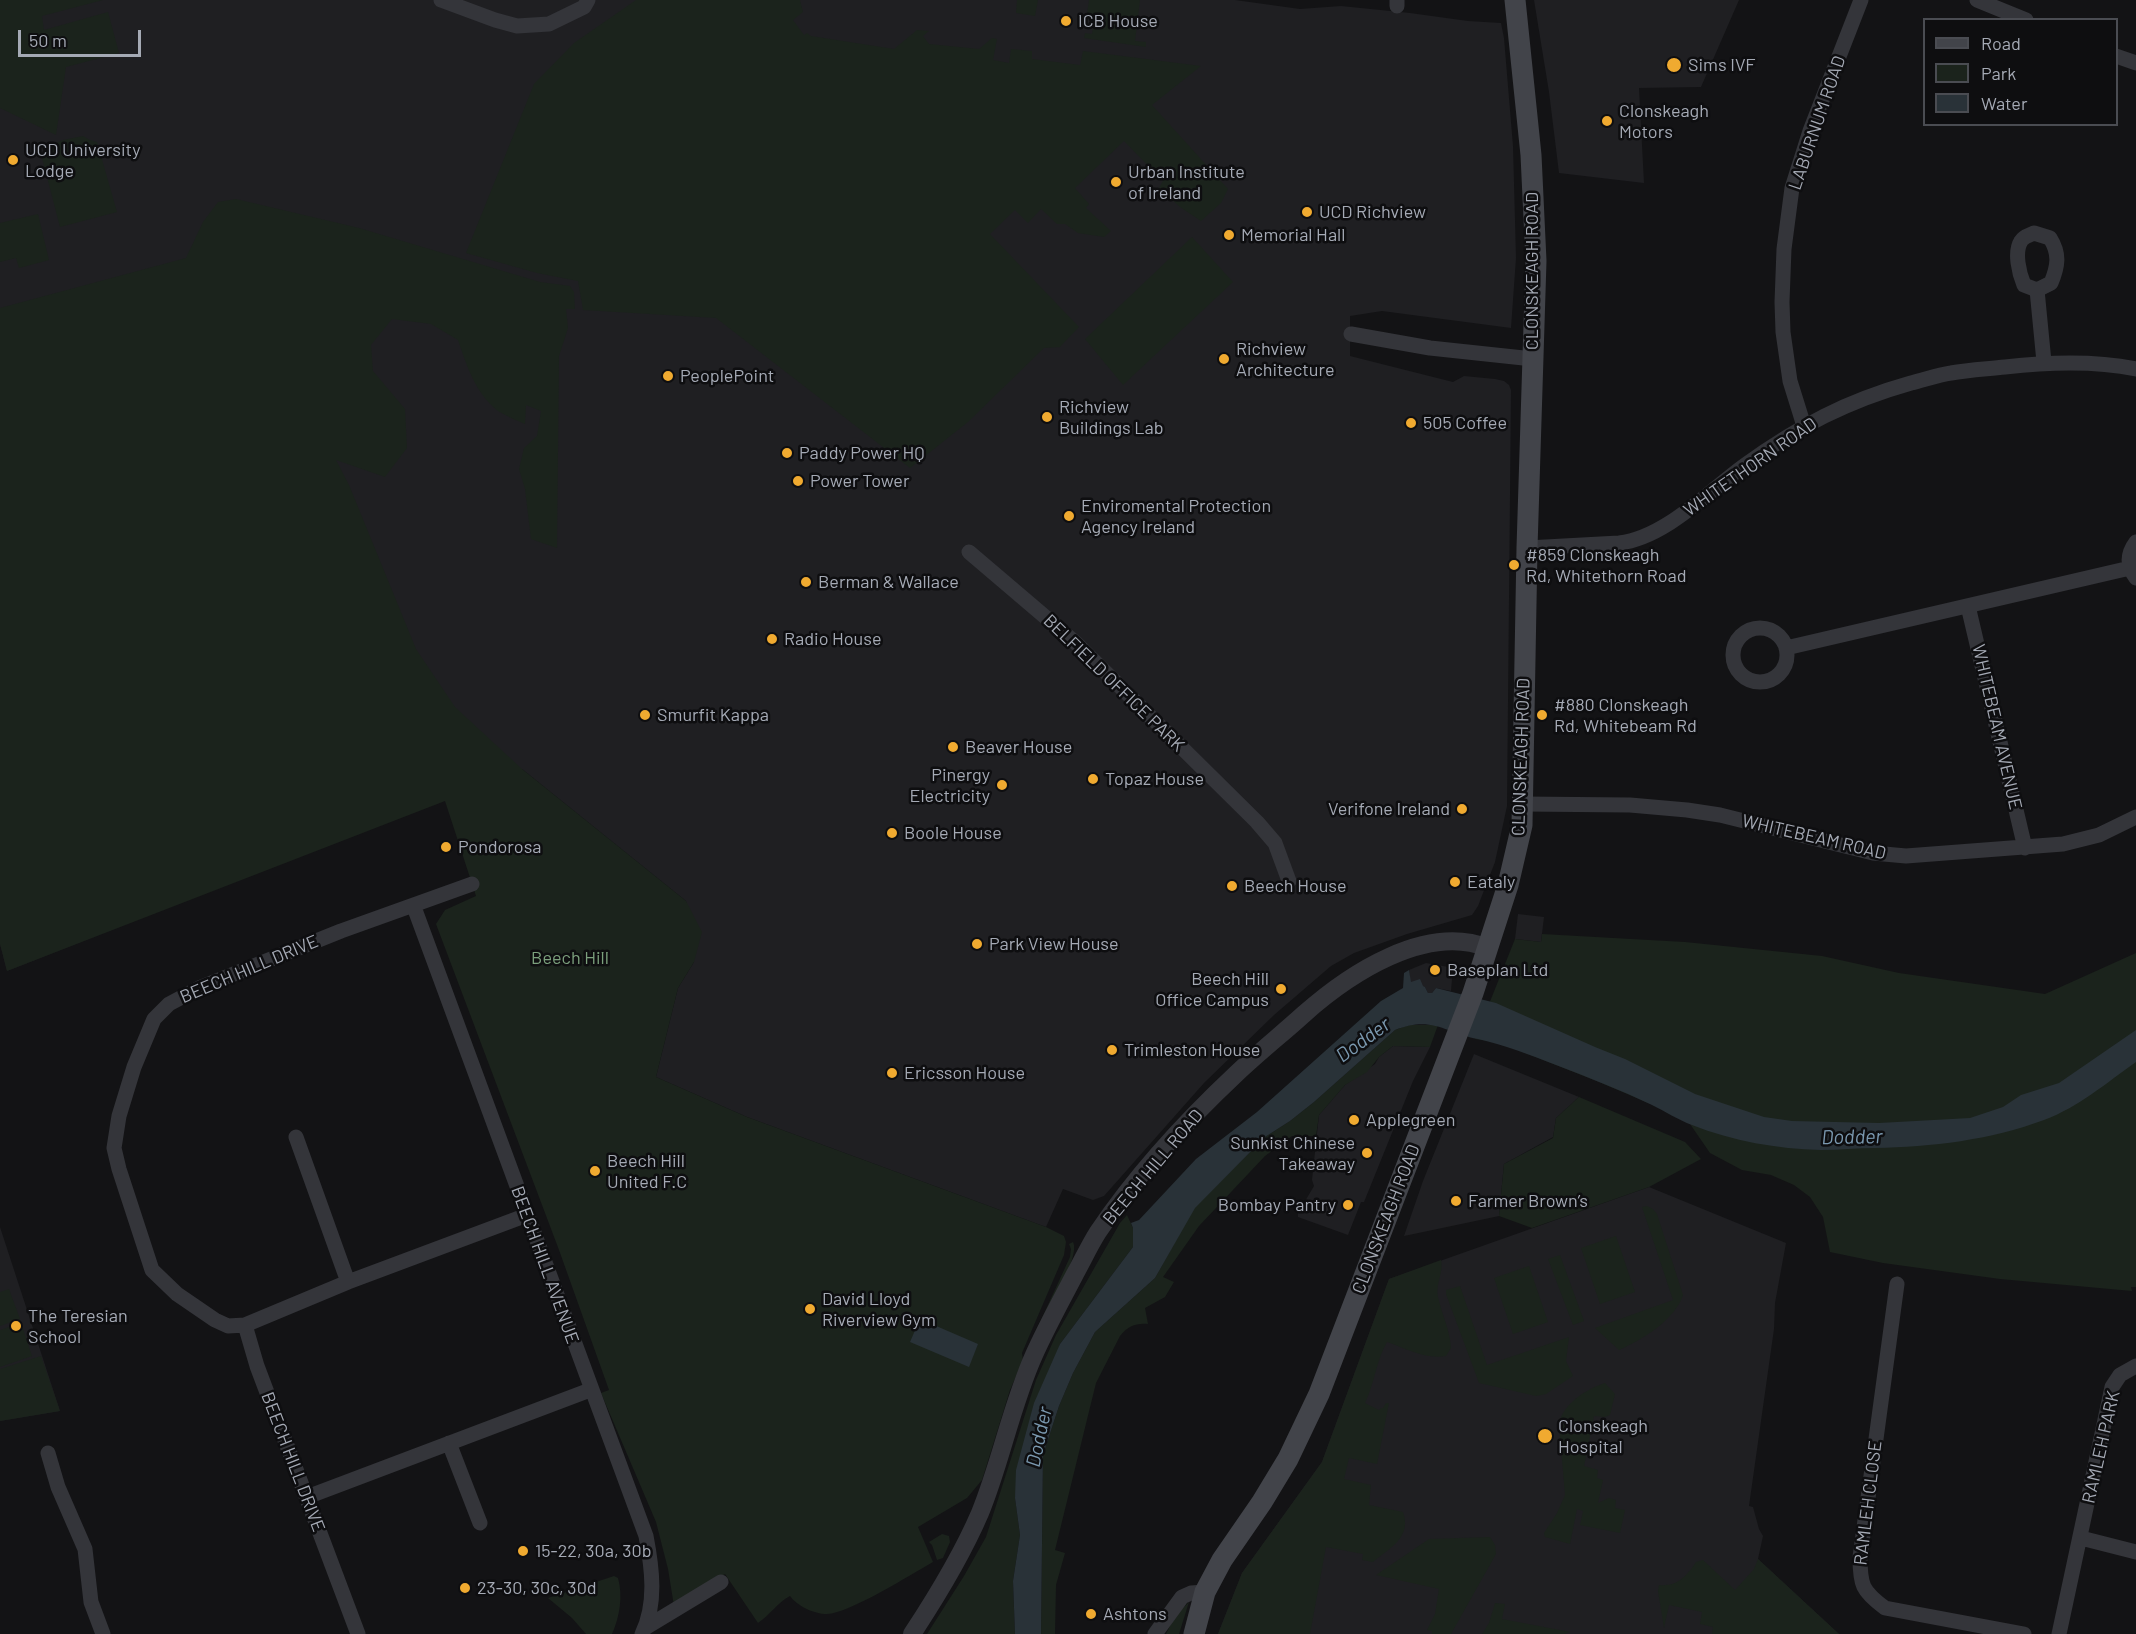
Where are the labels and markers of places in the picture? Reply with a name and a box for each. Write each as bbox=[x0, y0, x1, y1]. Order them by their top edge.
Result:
place label: ICB House bbox=[1078, 10, 1158, 32]
marker: ICB House bbox=[1059, 14, 1073, 28]
place label: Sims IVF bbox=[1688, 54, 1755, 76]
marker: Sims IVF bbox=[1665, 56, 1683, 74]
place label: Clonskeagh Motors bbox=[1619, 100, 1709, 142]
marker: Clonskeagh Motors bbox=[1600, 114, 1614, 128]
place label: UCD University Lodge bbox=[25, 139, 140, 182]
marker: UCD University Lodge bbox=[6, 153, 20, 167]
place label: Urban Institute of Ireland bbox=[1128, 161, 1245, 204]
marker: Urban Institute of Ireland bbox=[1109, 175, 1123, 189]
place label: UCD Richview bbox=[1319, 201, 1426, 223]
marker: UCD Richview bbox=[1300, 205, 1314, 219]
place label: Memorial Hall bbox=[1241, 224, 1345, 246]
marker: Memorial Hall bbox=[1222, 228, 1236, 242]
place label: Richview Architecture bbox=[1236, 338, 1335, 380]
marker: Richview Architecture bbox=[1217, 352, 1231, 366]
place label: PeoplePoint bbox=[680, 365, 774, 387]
marker: PeoplePoint bbox=[661, 369, 675, 383]
place label: Richview Buildings Lab bbox=[1059, 396, 1164, 438]
marker: Richview Buildings Lab bbox=[1040, 410, 1054, 424]
place label: 505 Coffee bbox=[1423, 412, 1507, 434]
marker: 505 Coffee bbox=[1404, 416, 1418, 430]
place label: Paddy Power HQ bbox=[799, 442, 925, 464]
marker: Paddy Power HQ bbox=[780, 446, 794, 460]
place label: Power Tower bbox=[810, 470, 909, 492]
marker: Power Tower bbox=[791, 474, 805, 488]
place label: Enviromental Protection Agency Ireland bbox=[1081, 495, 1271, 538]
marker: Enviromental Protection Agency Ireland bbox=[1062, 509, 1076, 523]
place label: #859 Clonskeagh Rd, Whitethorn Road bbox=[1526, 544, 1687, 586]
marker: #859 Clonskeagh Rd, Whitethorn Road bbox=[1507, 558, 1521, 572]
place label: Berman & Wallace bbox=[818, 571, 959, 593]
marker: Berman & Wallace bbox=[799, 575, 813, 589]
place label: Radio House bbox=[784, 628, 882, 650]
marker: Radio House bbox=[765, 632, 779, 646]
place label: #880 Clonskeagh Rd, Whitebeam Rd bbox=[1554, 694, 1697, 736]
place label: Smurfit Kappa bbox=[657, 704, 769, 726]
marker: Smurfit Kappa bbox=[638, 708, 652, 722]
marker: #880 Clonskeagh Rd, Whitebeam Rd bbox=[1535, 708, 1549, 722]
place label: Beaver House bbox=[965, 736, 1072, 758]
marker: Beaver House bbox=[946, 740, 960, 754]
place label: Pinergy Electricity bbox=[910, 764, 990, 806]
place label: Topaz House bbox=[1105, 768, 1204, 790]
marker: Topaz House bbox=[1086, 772, 1100, 786]
marker: Pinergy Electricity bbox=[995, 778, 1009, 792]
place label: Verifone Ireland bbox=[1328, 798, 1450, 820]
marker: Verifone Ireland bbox=[1455, 802, 1469, 816]
place label: Boole House bbox=[904, 822, 1002, 844]
marker: Boole House bbox=[885, 826, 899, 840]
place label: Pondorosa bbox=[458, 836, 541, 858]
marker: Pondorosa bbox=[439, 840, 453, 854]
place label: Eataly bbox=[1467, 871, 1515, 893]
place label: Beech House bbox=[1244, 875, 1347, 897]
marker: Eataly bbox=[1448, 875, 1462, 889]
marker: Beech House bbox=[1225, 879, 1239, 893]
place label: Park View House bbox=[989, 933, 1119, 955]
marker: Park View House bbox=[970, 937, 984, 951]
place label: Baseplan Ltd bbox=[1447, 959, 1548, 981]
marker: Baseplan Ltd bbox=[1428, 963, 1442, 977]
place label: Beech Hill Office Campus bbox=[1155, 968, 1269, 1010]
marker: Beech Hill Office Campus bbox=[1274, 982, 1288, 996]
place label: Trimleston House bbox=[1124, 1039, 1260, 1061]
marker: Trimleston House bbox=[1105, 1043, 1119, 1057]
place label: Ericsson House bbox=[904, 1062, 1025, 1084]
marker: Ericsson House bbox=[885, 1066, 899, 1080]
place label: Applegreen bbox=[1366, 1109, 1456, 1131]
marker: Applegreen bbox=[1347, 1113, 1361, 1127]
place label: Sunkist Chinese Takeaway bbox=[1230, 1132, 1355, 1174]
marker: Sunkist Chinese Takeaway bbox=[1360, 1146, 1374, 1160]
place label: Beech Hill United F.C bbox=[607, 1150, 687, 1192]
marker: Beech Hill United F.C bbox=[588, 1164, 602, 1178]
place label: Farmer Brown’s bbox=[1468, 1190, 1588, 1212]
place label: Bombay Pantry bbox=[1218, 1194, 1336, 1216]
marker: Farmer Brown’s bbox=[1449, 1194, 1463, 1208]
marker: Bombay Pantry bbox=[1341, 1198, 1355, 1212]
place label: David Lloyd Riverview Gym bbox=[822, 1288, 936, 1330]
marker: David Lloyd Riverview Gym bbox=[803, 1302, 817, 1316]
place label: The Teresian School bbox=[28, 1305, 128, 1348]
marker: The Teresian School bbox=[9, 1319, 23, 1333]
place label: Clonskeagh Hospital bbox=[1558, 1415, 1648, 1458]
marker: Clonskeagh Hospital bbox=[1536, 1427, 1554, 1445]
place label: 15-22, 30a, 30b bbox=[535, 1540, 652, 1562]
marker: 15-22, 30a, 30b bbox=[516, 1544, 530, 1558]
place label: 23-30, 30c, 30d bbox=[477, 1577, 597, 1599]
marker: 23-30, 30c, 30d bbox=[458, 1581, 472, 1595]
place label: Ashtons bbox=[1103, 1603, 1167, 1625]
marker: Ashtons bbox=[1084, 1607, 1098, 1621]

